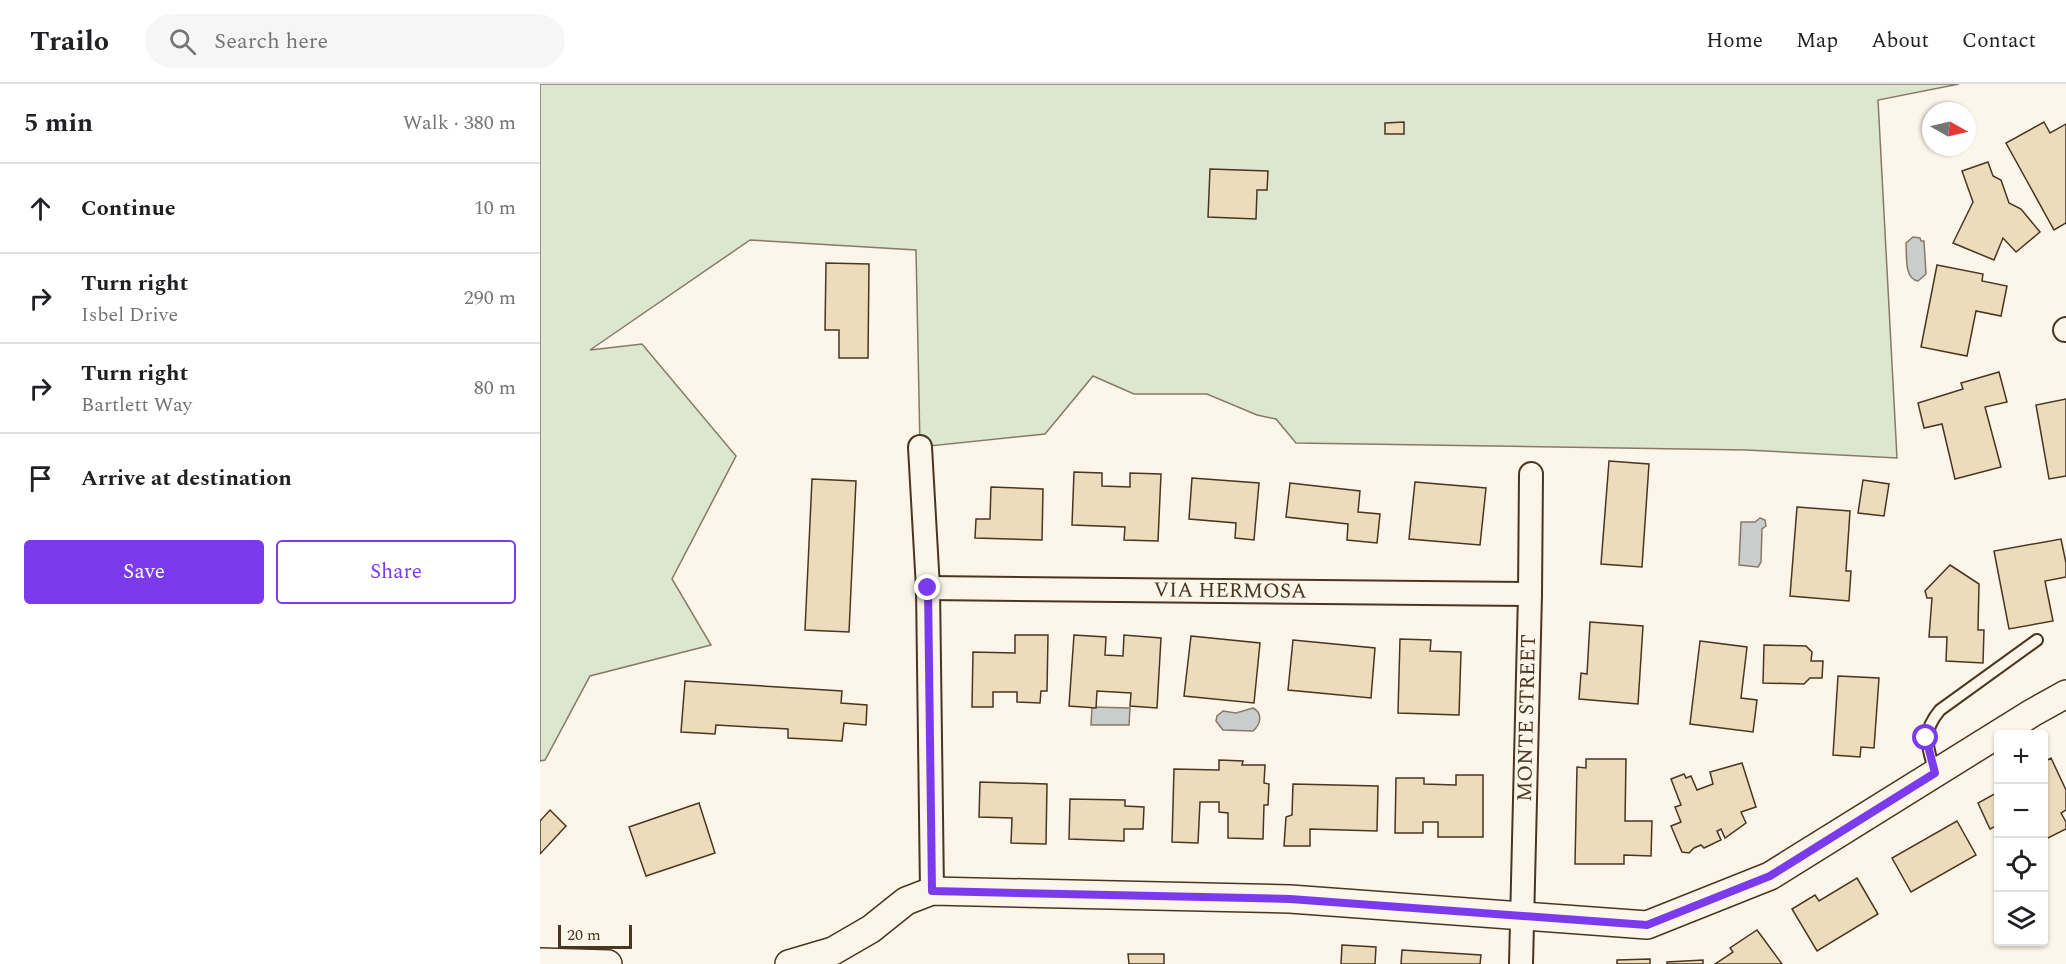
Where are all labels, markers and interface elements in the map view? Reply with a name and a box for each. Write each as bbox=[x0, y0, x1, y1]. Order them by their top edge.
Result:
search box bbox=[145, 14, 565, 68]
text: Trailo bbox=[30, 20, 109, 63]
icon: search bbox=[166, 25, 199, 58]
text: Search here bbox=[214, 25, 328, 58]
text: Home bbox=[1706, 25, 1763, 57]
text: Map bbox=[1796, 25, 1838, 57]
text: About bbox=[1871, 25, 1929, 57]
text: Contact bbox=[1962, 25, 2036, 57]
north arrow bbox=[1922, 102, 1976, 156]
text: 5 min bbox=[24, 103, 93, 143]
text: Walk · 380 m bbox=[403, 108, 516, 138]
icon: ahead bbox=[24, 192, 57, 225]
text: Continue bbox=[81, 192, 176, 225]
text: 10 m bbox=[474, 193, 516, 223]
text: Turn right bbox=[81, 267, 188, 300]
icon: right bbox=[24, 282, 57, 315]
text: 290 m bbox=[464, 283, 516, 313]
text: Isbel Drive bbox=[81, 300, 178, 330]
text: Turn right bbox=[81, 357, 188, 390]
icon: right bbox=[24, 372, 57, 405]
text: 80 m bbox=[474, 373, 516, 403]
text: Bartlett Way bbox=[81, 390, 192, 420]
icon: arrive bbox=[24, 462, 57, 495]
text: Arrive at destination bbox=[81, 462, 292, 495]
button: Save bbox=[24, 540, 264, 604]
button: Share bbox=[276, 540, 516, 604]
route end bbox=[914, 574, 940, 600]
street label: VIA HERMOSA bbox=[1153, 574, 1307, 608]
street label: MONTE STREET bbox=[1509, 634, 1545, 802]
route start bbox=[1912, 724, 1938, 750]
map controls bbox=[1994, 730, 2048, 946]
button: + bbox=[1994, 730, 2048, 784]
button: − bbox=[1994, 784, 2048, 838]
button: locate bbox=[1994, 838, 2048, 892]
button: layers bbox=[1994, 892, 2048, 946]
scale bar bbox=[558, 922, 632, 950]
text: 20 m bbox=[567, 923, 601, 947]

